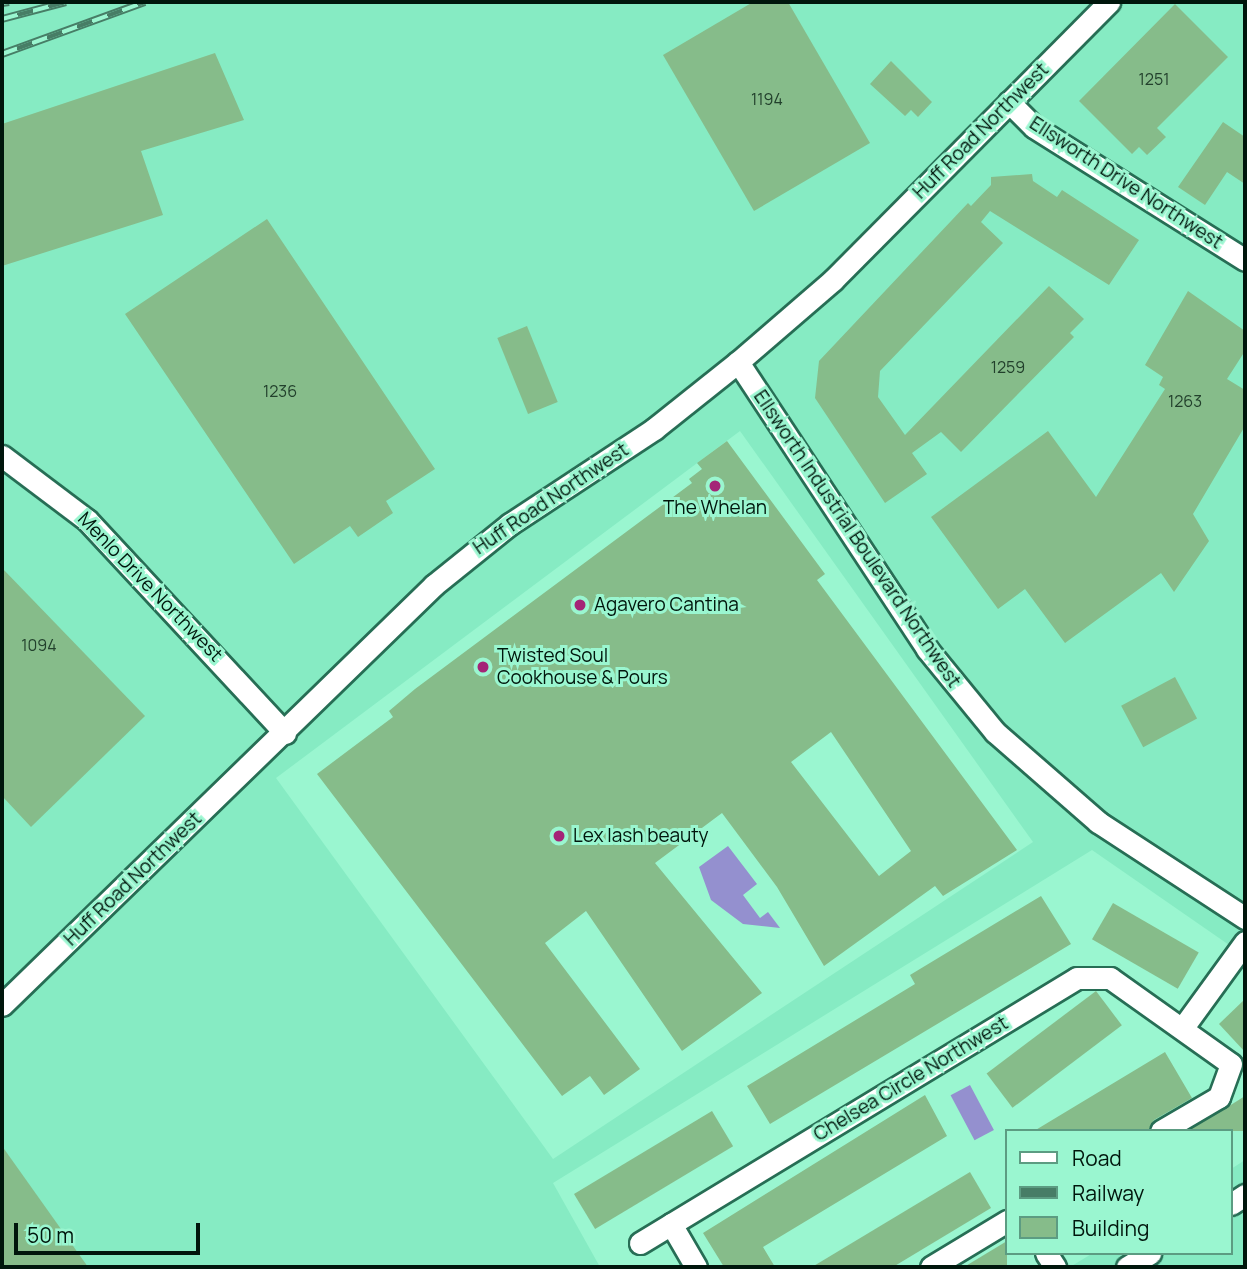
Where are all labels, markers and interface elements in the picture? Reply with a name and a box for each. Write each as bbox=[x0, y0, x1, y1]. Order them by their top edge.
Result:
street label: Huff Road Northwest bbox=[908, 58, 1054, 204]
house number: 1251 bbox=[1139, 69, 1169, 89]
house number: 1194 bbox=[751, 89, 783, 109]
street label: Ellsworth Drive Northwest bbox=[1025, 112, 1227, 254]
house number: 1259 bbox=[991, 357, 1025, 377]
house number: 1236 bbox=[263, 381, 297, 401]
street label: Ellsworth Industrial Boulevard Northwest bbox=[749, 386, 965, 692]
house number: 1263 bbox=[1168, 391, 1202, 411]
street label: Huff Road Northwest bbox=[469, 439, 633, 559]
marker: The Whelan bbox=[707, 478, 723, 494]
place label: The Whelan bbox=[663, 497, 767, 519]
street label: Menlo Drive Northwest bbox=[73, 508, 227, 666]
place label: Agavero Cantina bbox=[594, 594, 739, 616]
marker: Agavero Cantina bbox=[572, 597, 588, 613]
house number: 1094 bbox=[21, 635, 57, 655]
place label: Twisted Soul Cookhouse & Pours bbox=[497, 645, 668, 689]
marker: Twisted Soul Cookhouse & Pours bbox=[475, 659, 491, 675]
street label: Huff Road Northwest bbox=[59, 807, 207, 951]
place label: Lex lash beauty bbox=[573, 825, 709, 847]
marker: Lex lash beauty bbox=[551, 828, 567, 844]
street label: Chelsea Circle Northwest bbox=[810, 1012, 1012, 1146]
legend bbox=[1006, 1129, 1233, 1255]
text: Road bbox=[1072, 1144, 1122, 1172]
text: Railway bbox=[1072, 1179, 1144, 1207]
scale bar bbox=[18, 1210, 203, 1254]
text: Building bbox=[1072, 1214, 1149, 1242]
text: 50 m bbox=[27, 1221, 74, 1249]

